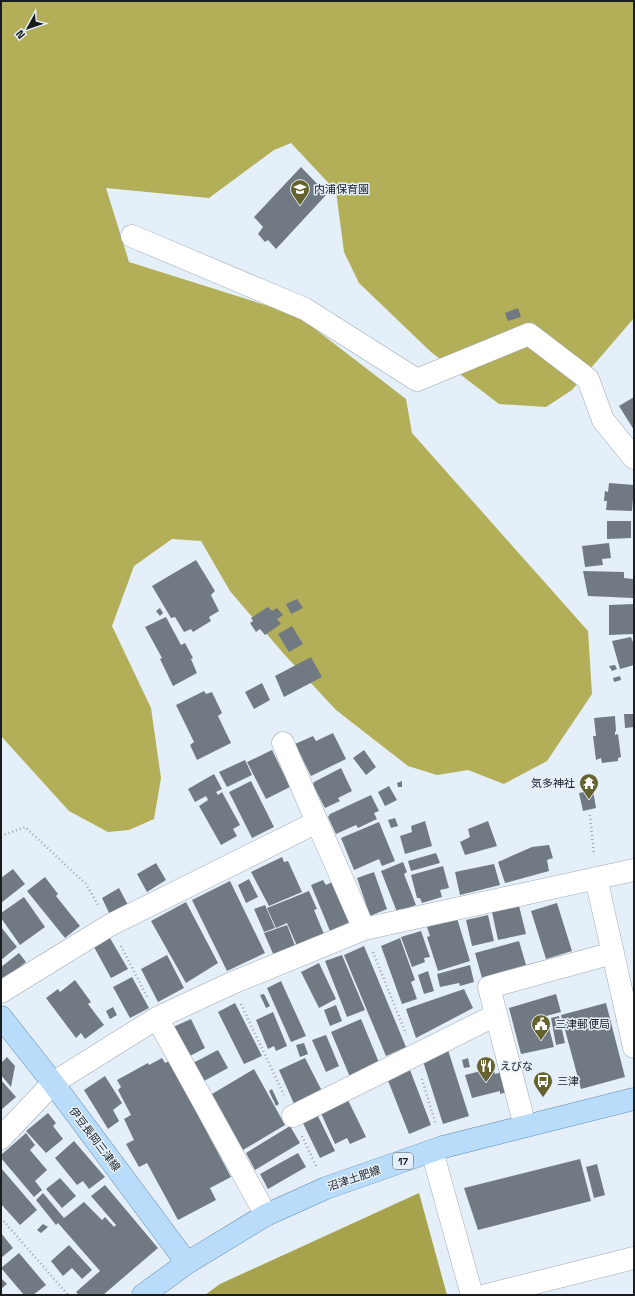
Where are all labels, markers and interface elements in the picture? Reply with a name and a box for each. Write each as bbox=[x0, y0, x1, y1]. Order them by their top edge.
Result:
north arrow bbox=[8, 8, 48, 48]
text: N bbox=[13, 27, 28, 42]
school or university icon: 内浦保育園 bbox=[289, 178, 311, 206]
place label: 内浦保育園 bbox=[314, 182, 369, 196]
temple icon: 気多神社 bbox=[578, 772, 600, 800]
place label: 気多神社 bbox=[531, 776, 575, 790]
public building icon: 三津郵便局 bbox=[530, 1013, 552, 1041]
place label: 三津郵便局 bbox=[555, 1017, 610, 1031]
restaurant icon: えびな bbox=[475, 1055, 497, 1083]
place label: えびな bbox=[500, 1059, 533, 1073]
bus stop icon: 三津 bbox=[532, 1070, 554, 1098]
place label: 三津 bbox=[557, 1074, 579, 1088]
street label: 伊豆長岡三津線 bbox=[66, 1104, 124, 1174]
road number: 17 bbox=[393, 1153, 413, 1169]
street label: 沼津土肥線 bbox=[326, 1162, 382, 1194]

